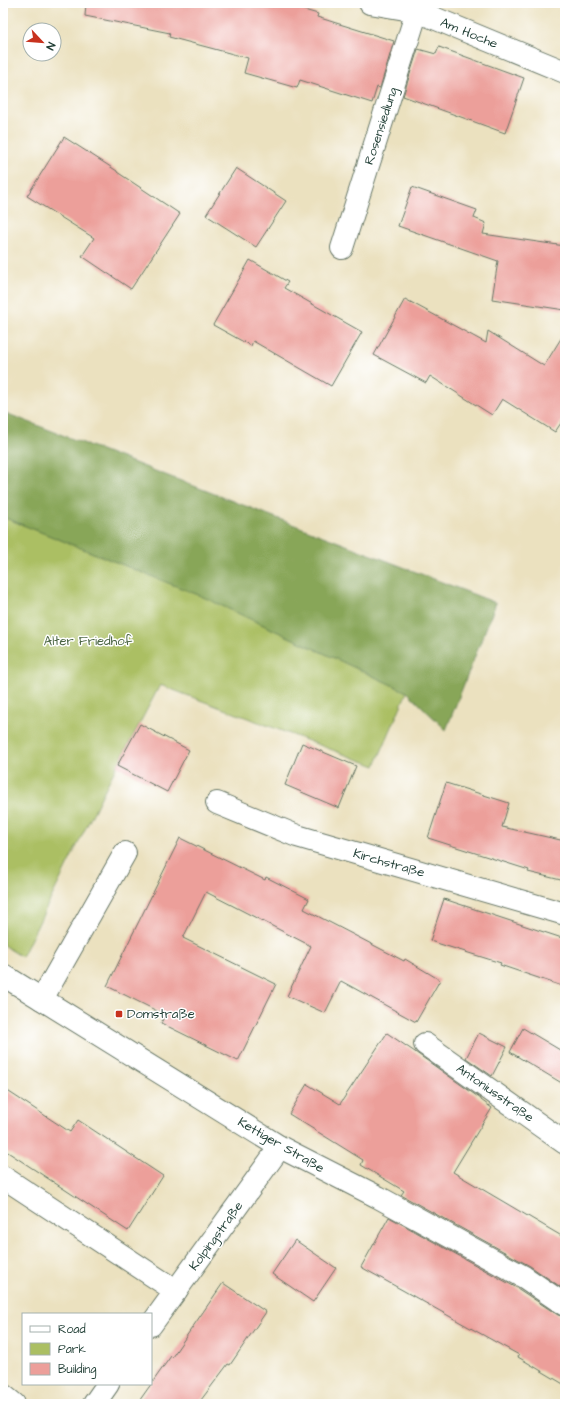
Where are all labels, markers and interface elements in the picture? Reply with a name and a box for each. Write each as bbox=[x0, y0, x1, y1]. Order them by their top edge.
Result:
street label: Am Hoche bbox=[438, 13, 500, 53]
north arrow bbox=[22, 22, 62, 62]
text: N bbox=[42, 40, 59, 53]
street label: Rosensiedlung bbox=[360, 85, 403, 167]
park label: Alter Friedhof bbox=[44, 632, 132, 650]
street label: Kirchstraße bbox=[351, 844, 427, 882]
place label: Domstraße bbox=[127, 1005, 195, 1023]
marker: Domstraße bbox=[114, 1009, 124, 1019]
street label: Antoniusstraße bbox=[453, 1060, 537, 1126]
street label: Kettiger Straße bbox=[234, 1113, 328, 1178]
street label: Kolpingstraße bbox=[185, 1198, 248, 1275]
legend bbox=[22, 1313, 152, 1385]
text: Road bbox=[58, 1321, 86, 1338]
text: Park bbox=[58, 1341, 86, 1358]
text: Building bbox=[58, 1361, 96, 1379]

